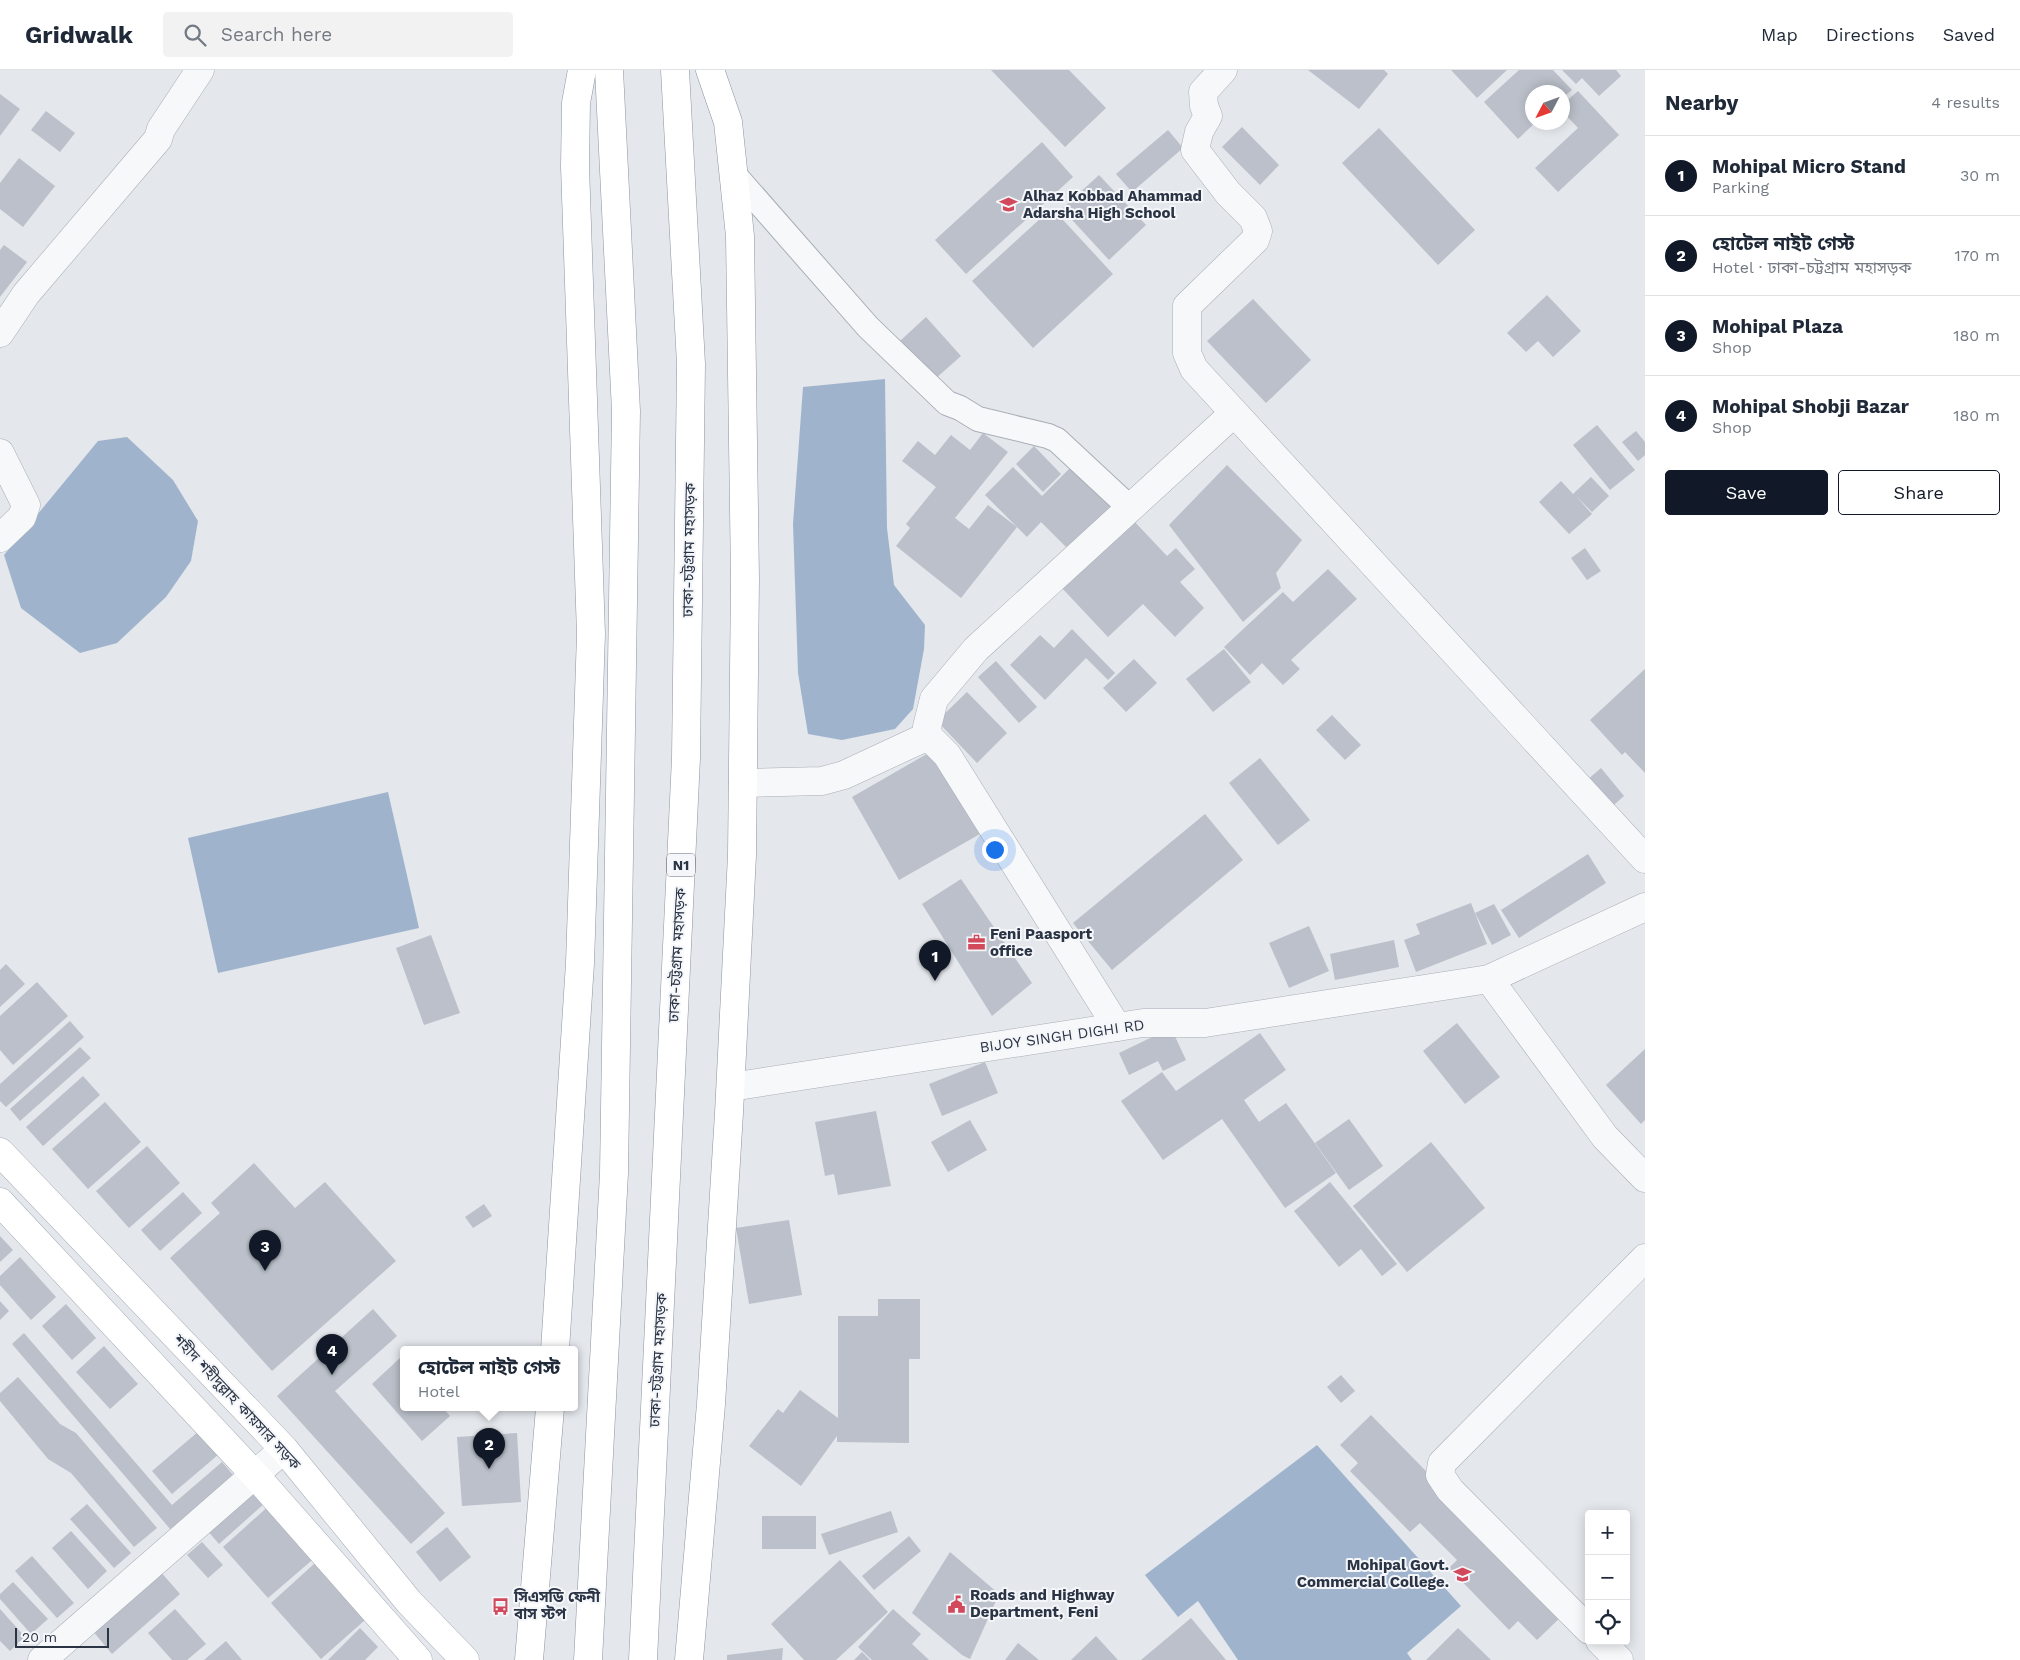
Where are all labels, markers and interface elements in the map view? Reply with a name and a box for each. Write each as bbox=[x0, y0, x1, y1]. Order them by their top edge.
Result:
search box bbox=[163, 12, 513, 57]
text: Gridwalk bbox=[25, 21, 133, 49]
icon: search bbox=[181, 21, 209, 49]
text: Search here bbox=[221, 23, 332, 46]
text: Map bbox=[1761, 24, 1798, 45]
text: Directions bbox=[1826, 24, 1915, 45]
text: Saved bbox=[1943, 24, 1995, 45]
north arrow bbox=[1525, 85, 1570, 130]
text: Nearby bbox=[1665, 90, 1738, 115]
text: 4 results bbox=[1931, 93, 2000, 112]
text: Mohipal Micro Stand bbox=[1712, 155, 1906, 178]
text: 1 bbox=[1678, 166, 1684, 185]
text: 30 m bbox=[1960, 166, 2000, 185]
text: Parking bbox=[1712, 178, 1769, 197]
place label: Alhaz Kobbad Ahammad Adarsha High School bbox=[1023, 187, 1202, 222]
school or university icon: Alhaz Kobbad Ahammad Adarsha High School bbox=[999, 195, 1019, 215]
text: হোটেল নাইট গেস্ট bbox=[1712, 232, 1854, 255]
text: 2 bbox=[1676, 246, 1686, 265]
text: 170 m bbox=[1954, 246, 2000, 265]
text: Hotel · ঢাকা-চট্টগ্রাম মহাসড়ক bbox=[1712, 258, 1911, 277]
text: Mohipal Plaza bbox=[1712, 315, 1843, 338]
text: 3 bbox=[1676, 326, 1686, 345]
text: 180 m bbox=[1953, 326, 2000, 345]
text: Shop bbox=[1712, 338, 1752, 357]
text: Mohipal Shobji Bazar bbox=[1712, 395, 1909, 418]
text: 4 bbox=[1676, 406, 1686, 425]
text: 180 m bbox=[1953, 406, 2000, 425]
text: Shop bbox=[1712, 418, 1752, 437]
button: Save bbox=[1665, 470, 1828, 515]
button: Share bbox=[1838, 470, 2000, 515]
street label: ঢাকা-চট্টগ্রাম মহাসড়ক bbox=[679, 482, 699, 618]
your location bbox=[982, 837, 1008, 863]
road number: N1 bbox=[667, 854, 695, 876]
street label: ঢাকা-চট্টগ্রাম মহাসড়ক bbox=[664, 887, 690, 1024]
place label: Feni Paasport office bbox=[990, 925, 1092, 960]
office icon: Feni Paasport office bbox=[966, 933, 986, 953]
pin: 1 bbox=[919, 940, 951, 981]
street label: BIJOY SINGH DIGHI RD bbox=[978, 1016, 1146, 1056]
pin: 3 bbox=[249, 1230, 281, 1271]
street label: ঢাকা-চট্টগ্রাম মহাসড়ক bbox=[645, 1292, 671, 1429]
street label: শহীদ শহীদুল্লাহ কায়সার সড়ক bbox=[169, 1330, 305, 1474]
pin: 4 bbox=[316, 1334, 348, 1375]
popup bbox=[400, 1346, 578, 1411]
text: হোটেল নাইট গেস্ট bbox=[418, 1356, 560, 1379]
text: Hotel bbox=[418, 1382, 460, 1401]
pin: 2 bbox=[473, 1428, 505, 1469]
map controls bbox=[1585, 1510, 1630, 1645]
button: + bbox=[1585, 1510, 1630, 1555]
button: − bbox=[1585, 1555, 1630, 1600]
place label: Mohipal Govt. Commercial College. bbox=[1297, 1556, 1449, 1591]
school or university icon: Mohipal Govt. Commercial College. bbox=[1453, 1564, 1473, 1584]
place label: Roads and Highway Department, Feni bbox=[970, 1586, 1115, 1621]
place label: সিএসডি ফেনী বাস স্টপ bbox=[513, 1588, 601, 1623]
public building icon: Roads and Highway Department, Feni bbox=[946, 1594, 966, 1614]
bus stop icon: সিএসডি ফেনী বাস স্টপ bbox=[490, 1596, 510, 1616]
button: locate bbox=[1585, 1600, 1630, 1645]
scale bar bbox=[15, 1625, 109, 1648]
text: 20 m bbox=[22, 1629, 57, 1645]

